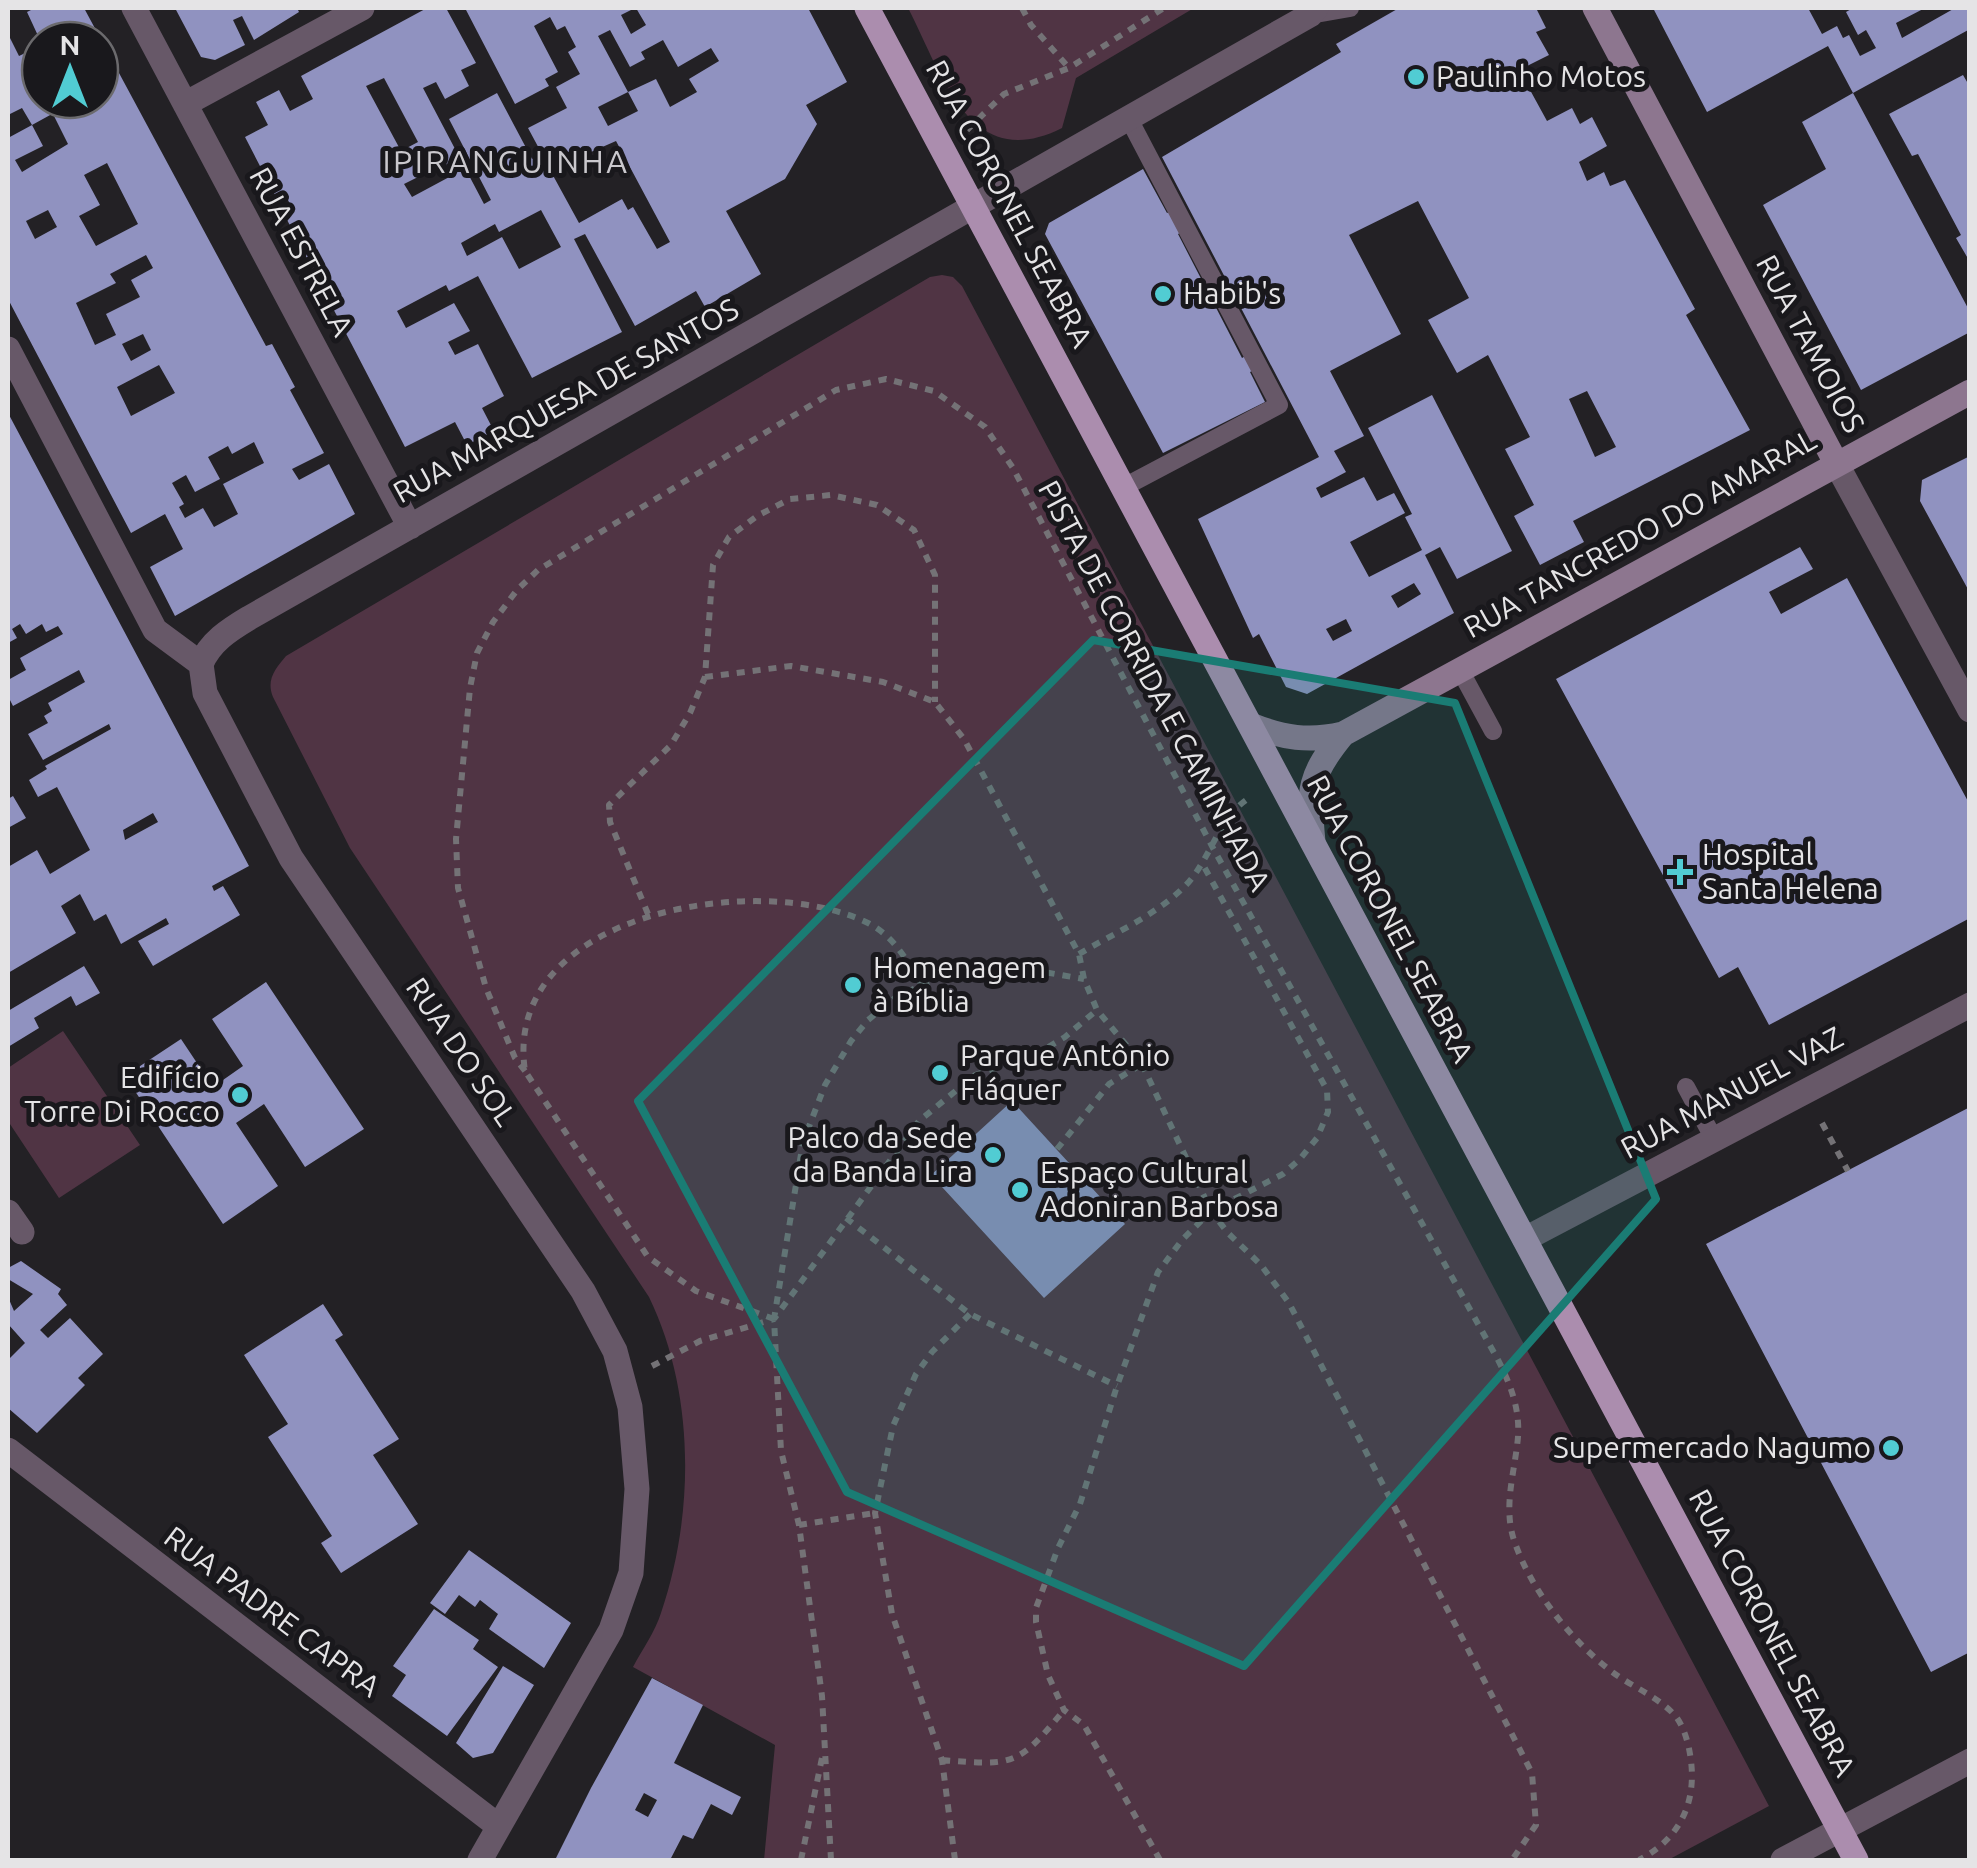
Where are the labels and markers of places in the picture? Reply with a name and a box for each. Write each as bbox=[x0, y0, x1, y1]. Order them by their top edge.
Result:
place label: Paulinho Motos bbox=[1436, 59, 1646, 93]
marker: Paulinho Motos bbox=[1405, 66, 1427, 88]
place label: Habib's bbox=[1183, 276, 1281, 310]
marker: Habib's bbox=[1152, 283, 1174, 305]
place label: Hospital Santa Helena bbox=[1702, 837, 1879, 905]
marker: Hospital Santa Helena bbox=[1667, 859, 1693, 885]
place label: Homenagem à Bíblia bbox=[873, 950, 1046, 1018]
marker: Homenagem à Bíblia bbox=[842, 974, 864, 996]
place label: Parque Antônio Fláquer bbox=[960, 1038, 1170, 1106]
place label: Edifício Torre Di Rocco bbox=[24, 1060, 220, 1128]
marker: Parque Antônio Fláquer bbox=[929, 1062, 951, 1084]
marker: Edifício Torre Di Rocco bbox=[229, 1084, 251, 1106]
place label: Palco da Sede da Banda Lira bbox=[788, 1120, 973, 1188]
marker: Palco da Sede da Banda Lira bbox=[982, 1144, 1004, 1166]
place label: Espaço Cultural Adoniran Barbosa bbox=[1040, 1155, 1279, 1223]
marker: Espaço Cultural Adoniran Barbosa bbox=[1009, 1179, 1031, 1201]
place label: Supermercado Nagumo bbox=[1553, 1430, 1871, 1464]
marker: Supermercado Nagumo bbox=[1880, 1437, 1902, 1459]

